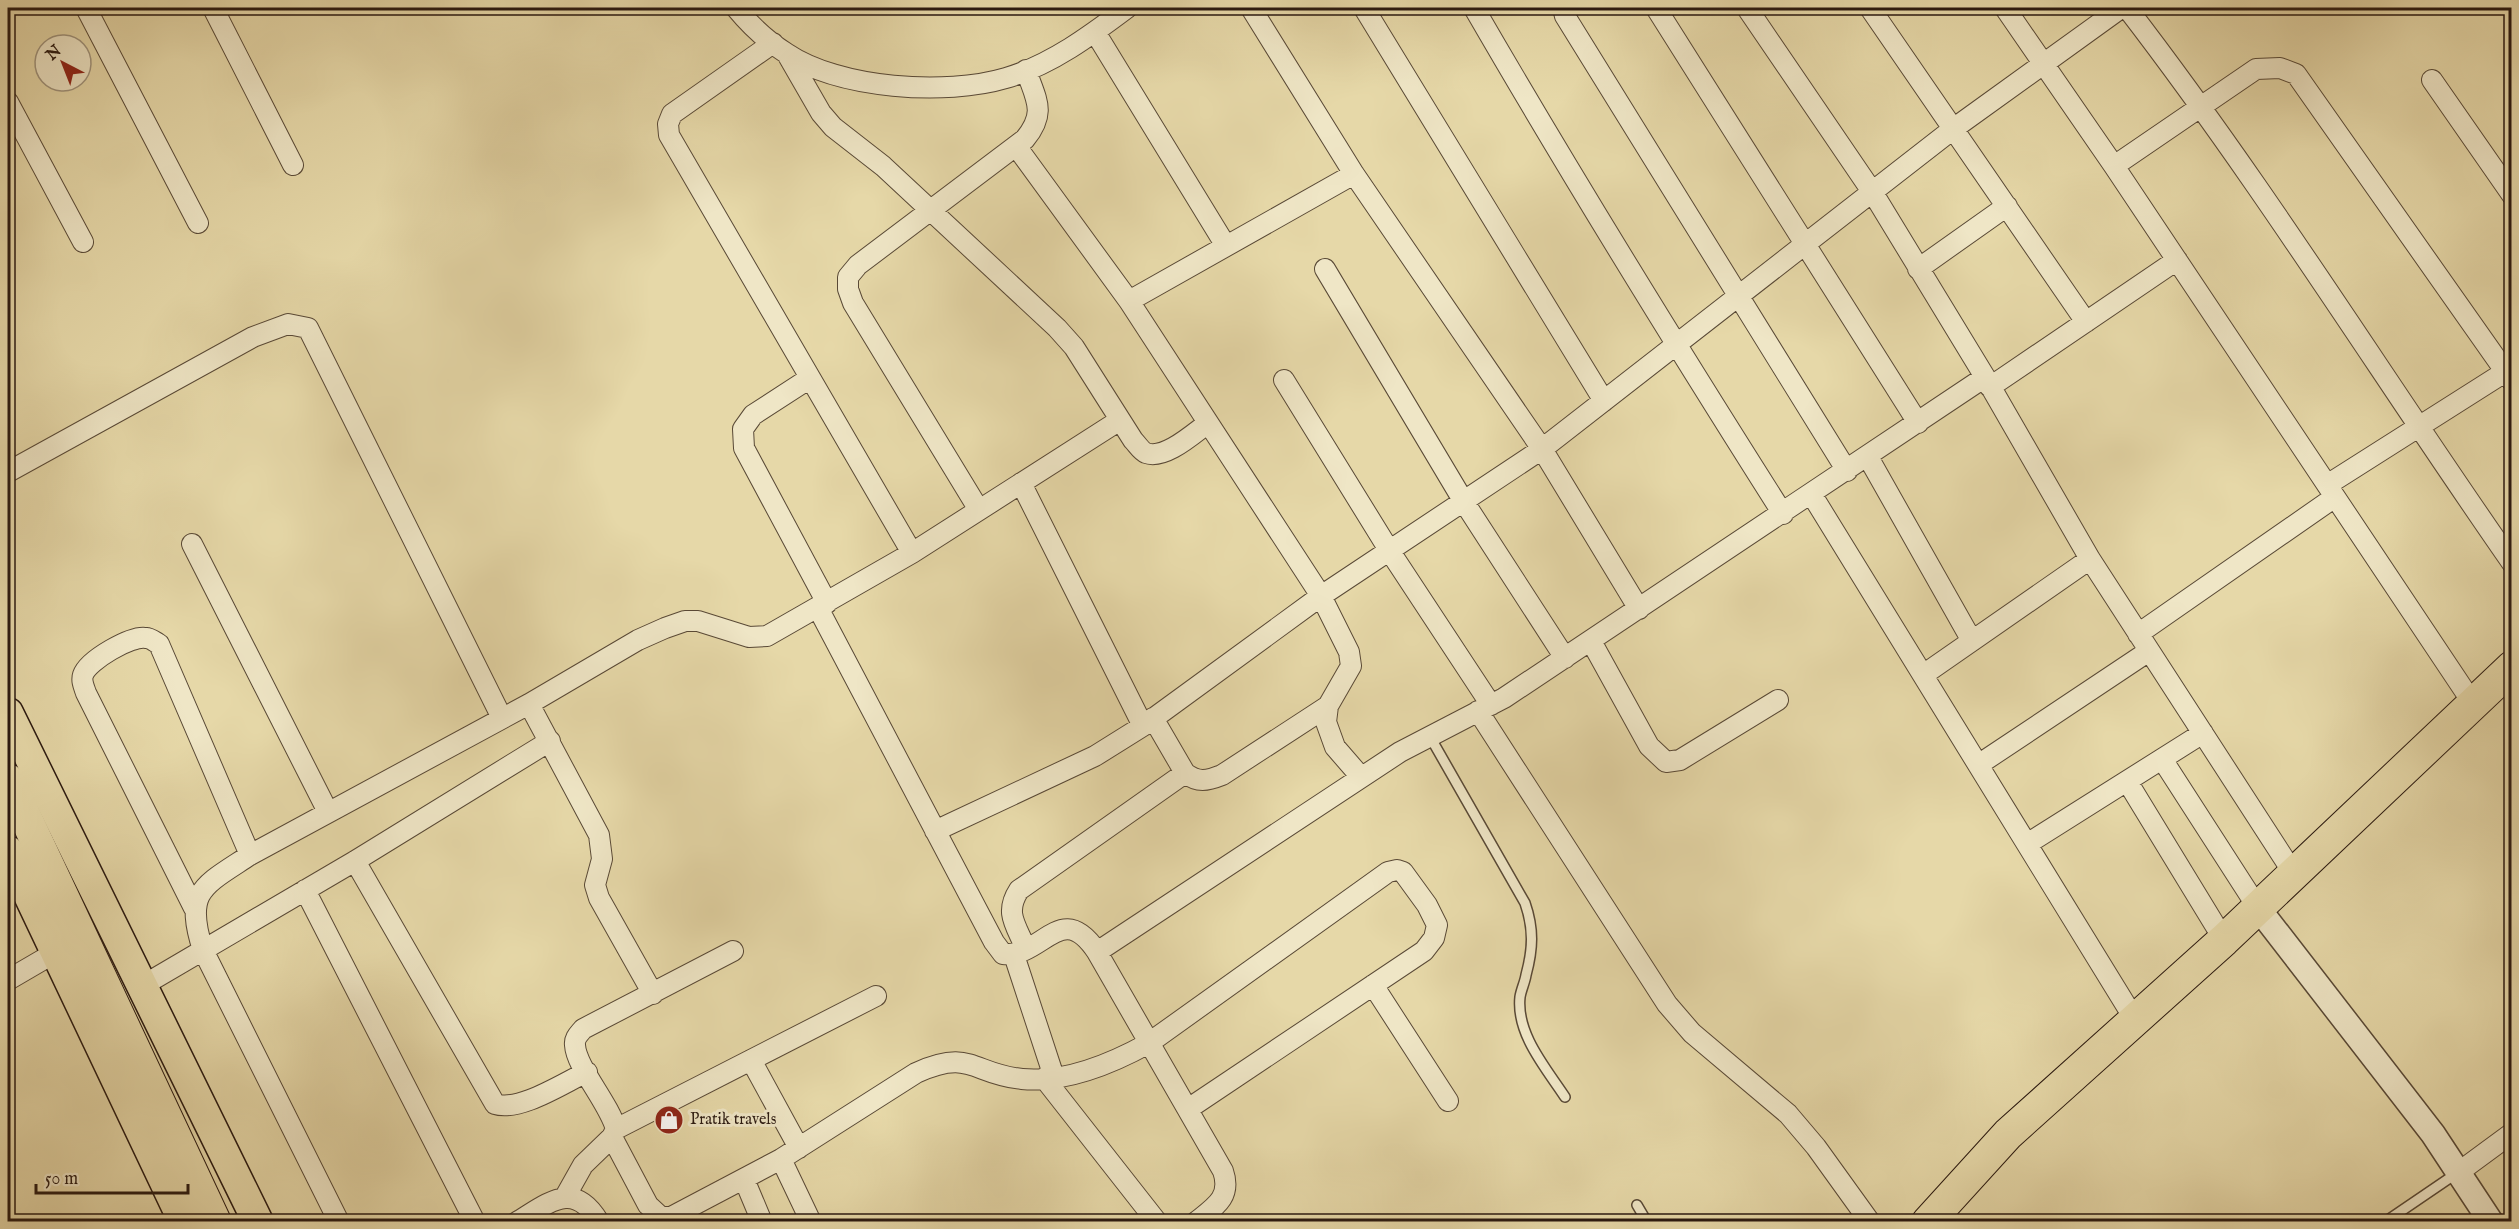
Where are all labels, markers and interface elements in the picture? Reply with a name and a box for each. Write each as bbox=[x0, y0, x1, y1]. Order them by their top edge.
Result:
north arrow bbox=[33, 33, 93, 93]
text: N bbox=[42, 41, 66, 66]
shop icon: Pratik travels bbox=[653, 1104, 685, 1136]
place label: Pratik travels bbox=[690, 1110, 777, 1130]
scale bar bbox=[36, 1157, 188, 1195]
text: 50 m bbox=[45, 1168, 78, 1191]

